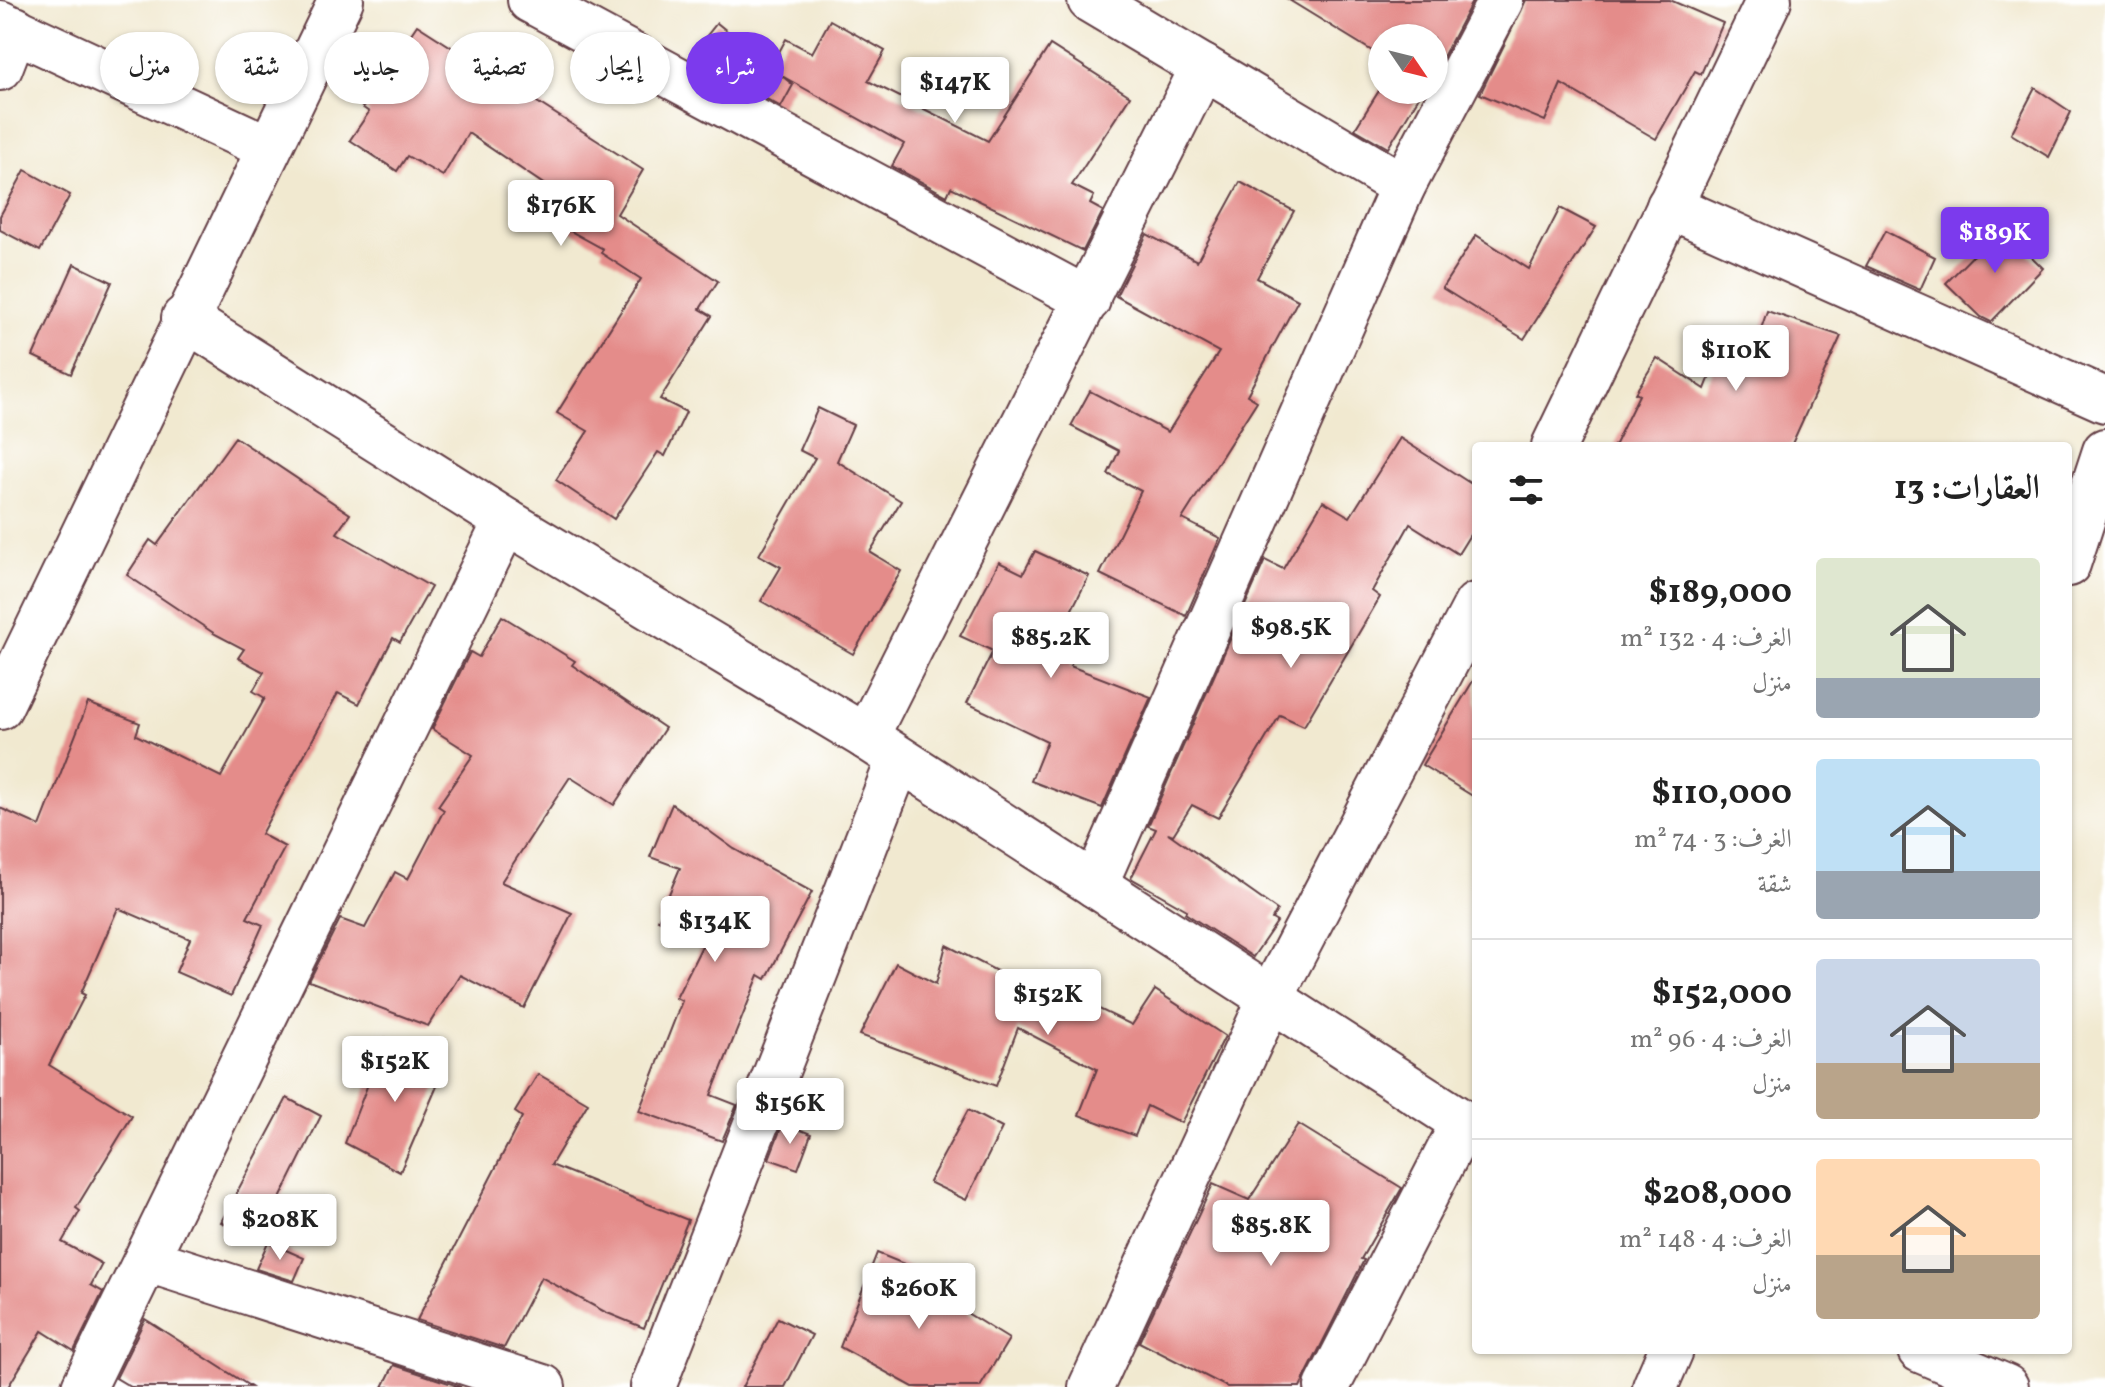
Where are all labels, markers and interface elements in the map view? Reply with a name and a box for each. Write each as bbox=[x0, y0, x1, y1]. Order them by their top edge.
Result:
north arrow bbox=[1368, 24, 1448, 104]
map controls bbox=[1368, 24, 1448, 104]
chip: منزل bbox=[100, 32, 199, 104]
chip: شقة bbox=[215, 32, 308, 104]
chip: جديد bbox=[324, 32, 429, 104]
chip: تصفية bbox=[445, 32, 554, 104]
chip: إيجار bbox=[570, 32, 670, 104]
chip: شراء bbox=[686, 32, 784, 104]
pin: $147K bbox=[899, 57, 1011, 125]
text: $147K bbox=[919, 65, 991, 101]
pin: $176K bbox=[505, 180, 617, 248]
text: $176K bbox=[526, 188, 596, 224]
pin: $189K bbox=[1939, 207, 2051, 275]
text: $189K bbox=[1959, 215, 2031, 251]
pin: $110K bbox=[1680, 325, 1792, 393]
text: $110K bbox=[1701, 333, 1771, 369]
text: العقارات: 13 bbox=[1894, 466, 2040, 513]
icon: filters bbox=[1504, 468, 1548, 512]
text: $189,000 bbox=[1649, 570, 1792, 617]
icon: home bbox=[1880, 590, 1976, 686]
pin: $98.5K bbox=[1226, 602, 1356, 670]
text: $98.5K bbox=[1250, 610, 1332, 646]
pin: $85.2K bbox=[986, 612, 1116, 680]
text: $85.2K bbox=[1011, 620, 1091, 656]
text: الغرف: 4 · 132 m² bbox=[1620, 621, 1792, 657]
text: منزل bbox=[1752, 666, 1792, 702]
text: $110,000 bbox=[1651, 771, 1792, 818]
icon: home bbox=[1880, 791, 1976, 887]
text: الغرف: 3 · 74 m² bbox=[1634, 822, 1792, 858]
text: شقة bbox=[1758, 867, 1792, 903]
pin: $134K bbox=[659, 896, 771, 964]
text: $134K bbox=[679, 904, 751, 940]
pin: $152K bbox=[992, 969, 1104, 1037]
text: $152,000 bbox=[1652, 971, 1792, 1018]
text: $152K bbox=[1013, 977, 1083, 1013]
icon: home bbox=[1880, 991, 1976, 1087]
text: الغرف: 4 · 96 m² bbox=[1630, 1022, 1792, 1058]
pin: $152K bbox=[339, 1036, 451, 1104]
text: $152K bbox=[360, 1044, 430, 1080]
text: منزل bbox=[1752, 1067, 1792, 1103]
pin: $156K bbox=[734, 1078, 846, 1146]
text: $156K bbox=[755, 1086, 825, 1122]
text: $208,000 bbox=[1643, 1171, 1792, 1218]
icon: home bbox=[1880, 1191, 1976, 1287]
pin: $208K bbox=[224, 1194, 336, 1262]
pin: $85.8K bbox=[1206, 1200, 1336, 1268]
text: $208K bbox=[242, 1202, 318, 1238]
text: $85.8K bbox=[1230, 1208, 1312, 1244]
text: الغرف: 4 · 148 m² bbox=[1619, 1222, 1792, 1258]
pin: $260K bbox=[863, 1263, 975, 1331]
text: منزل bbox=[1752, 1267, 1792, 1303]
text: $260K bbox=[880, 1271, 958, 1307]

